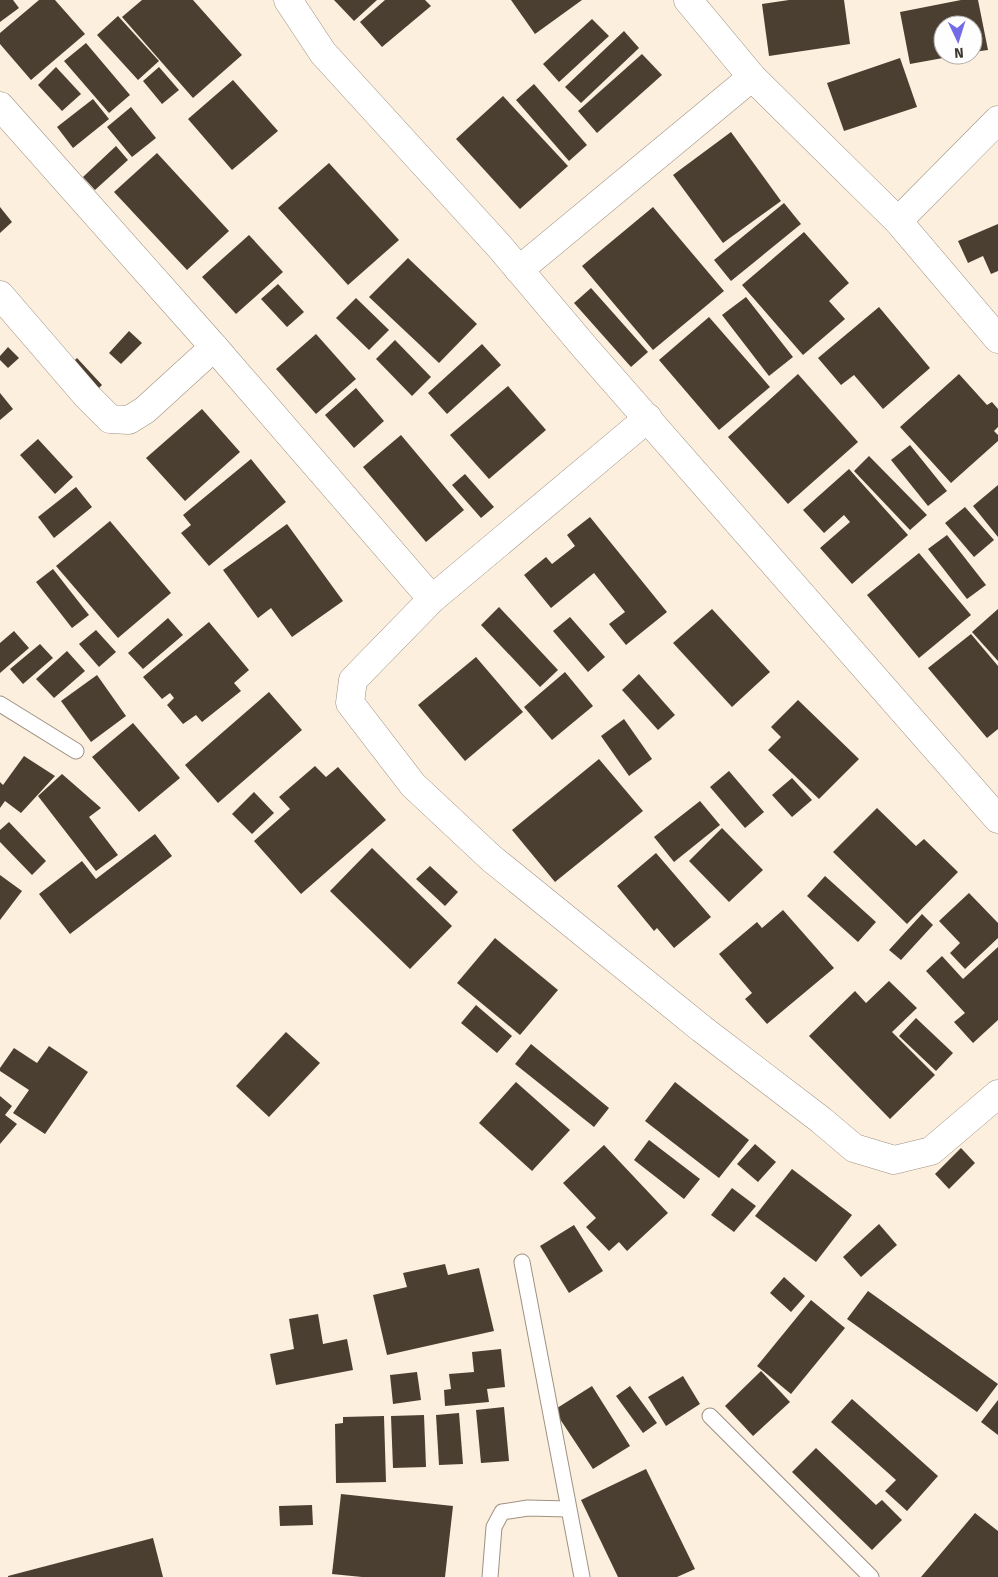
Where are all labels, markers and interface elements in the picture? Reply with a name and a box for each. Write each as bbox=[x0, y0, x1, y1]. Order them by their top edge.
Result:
north arrow bbox=[933, 15, 983, 65]
text: N bbox=[954, 44, 964, 61]

